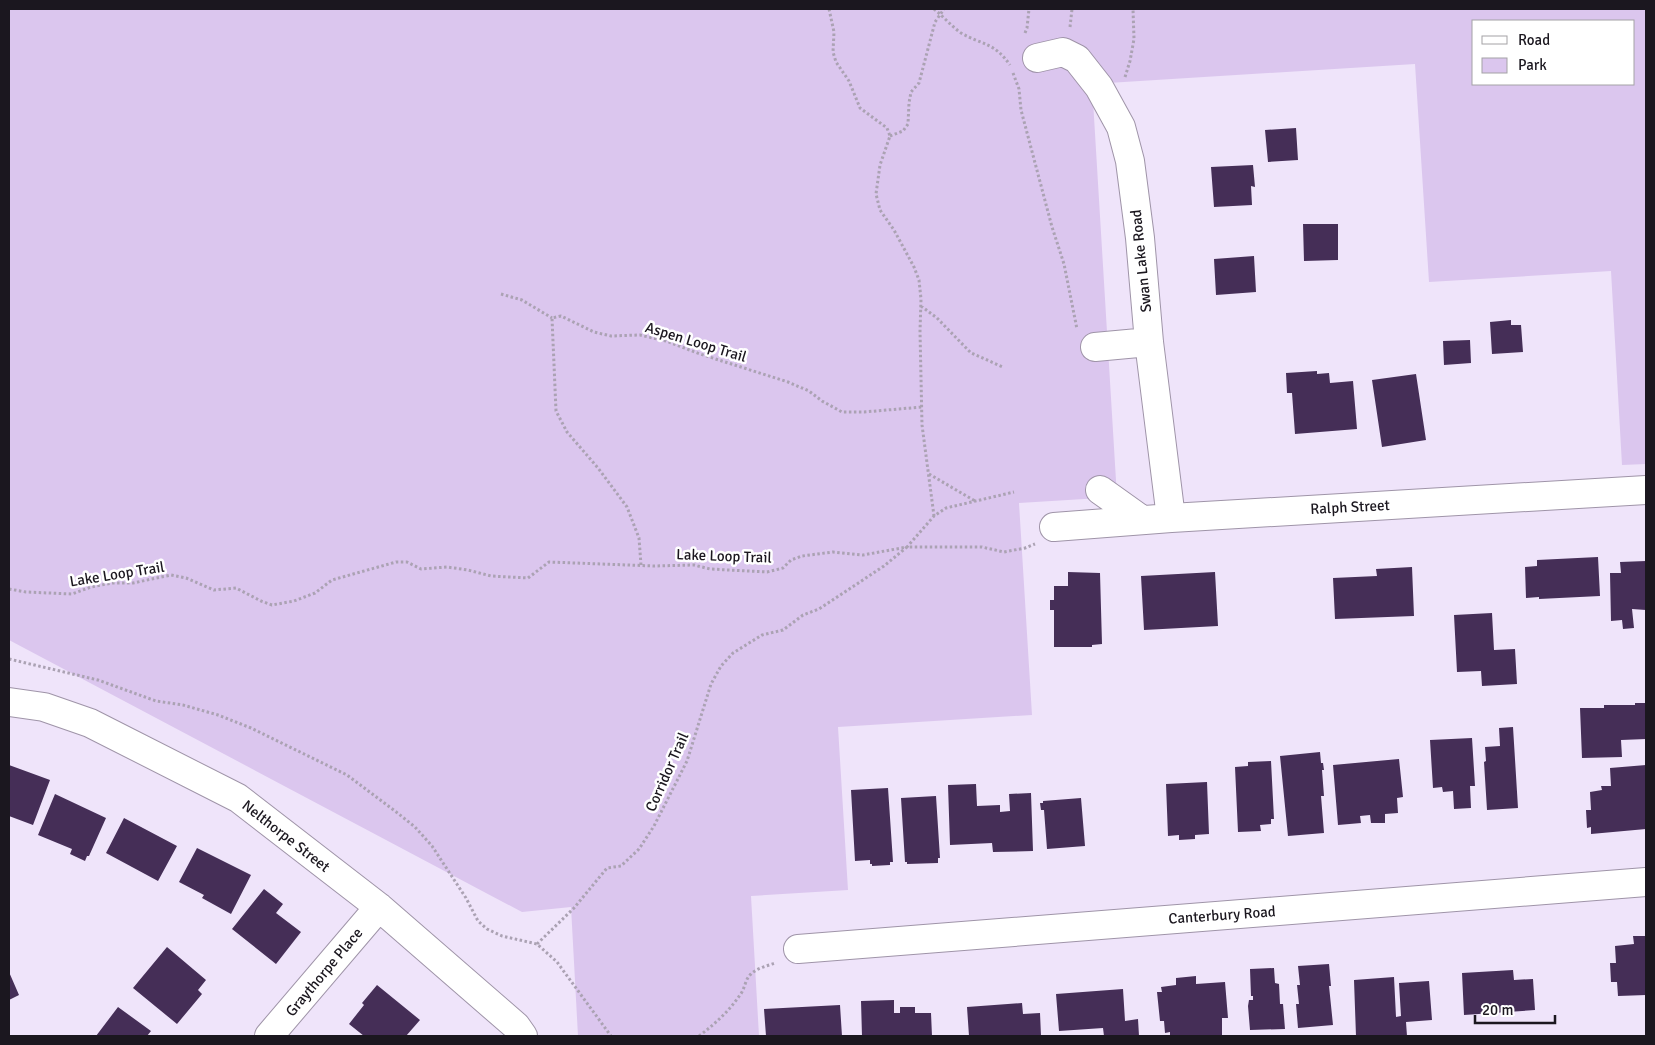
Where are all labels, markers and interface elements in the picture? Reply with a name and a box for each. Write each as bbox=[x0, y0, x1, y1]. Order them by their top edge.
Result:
legend bbox=[1472, 20, 1635, 85]
text: Road bbox=[1518, 31, 1550, 49]
text: Park bbox=[1518, 56, 1547, 74]
street label: Swan Lake Road bbox=[1127, 209, 1155, 313]
street label: Aspen Loop Trail bbox=[643, 318, 749, 366]
street label: Ralph Street bbox=[1310, 496, 1390, 518]
street label: Lake Loop Trail bbox=[676, 545, 772, 567]
street label: Lake Loop Trail bbox=[68, 558, 166, 590]
street label: Corridor Trail bbox=[642, 730, 692, 814]
street label: Nelthorpe Street bbox=[239, 796, 333, 876]
street label: Canterbury Road bbox=[1168, 902, 1276, 928]
street label: Graythorpe Place bbox=[282, 924, 366, 1020]
scale bar bbox=[1475, 992, 1555, 1024]
text: 20 m bbox=[1482, 1001, 1513, 1019]

